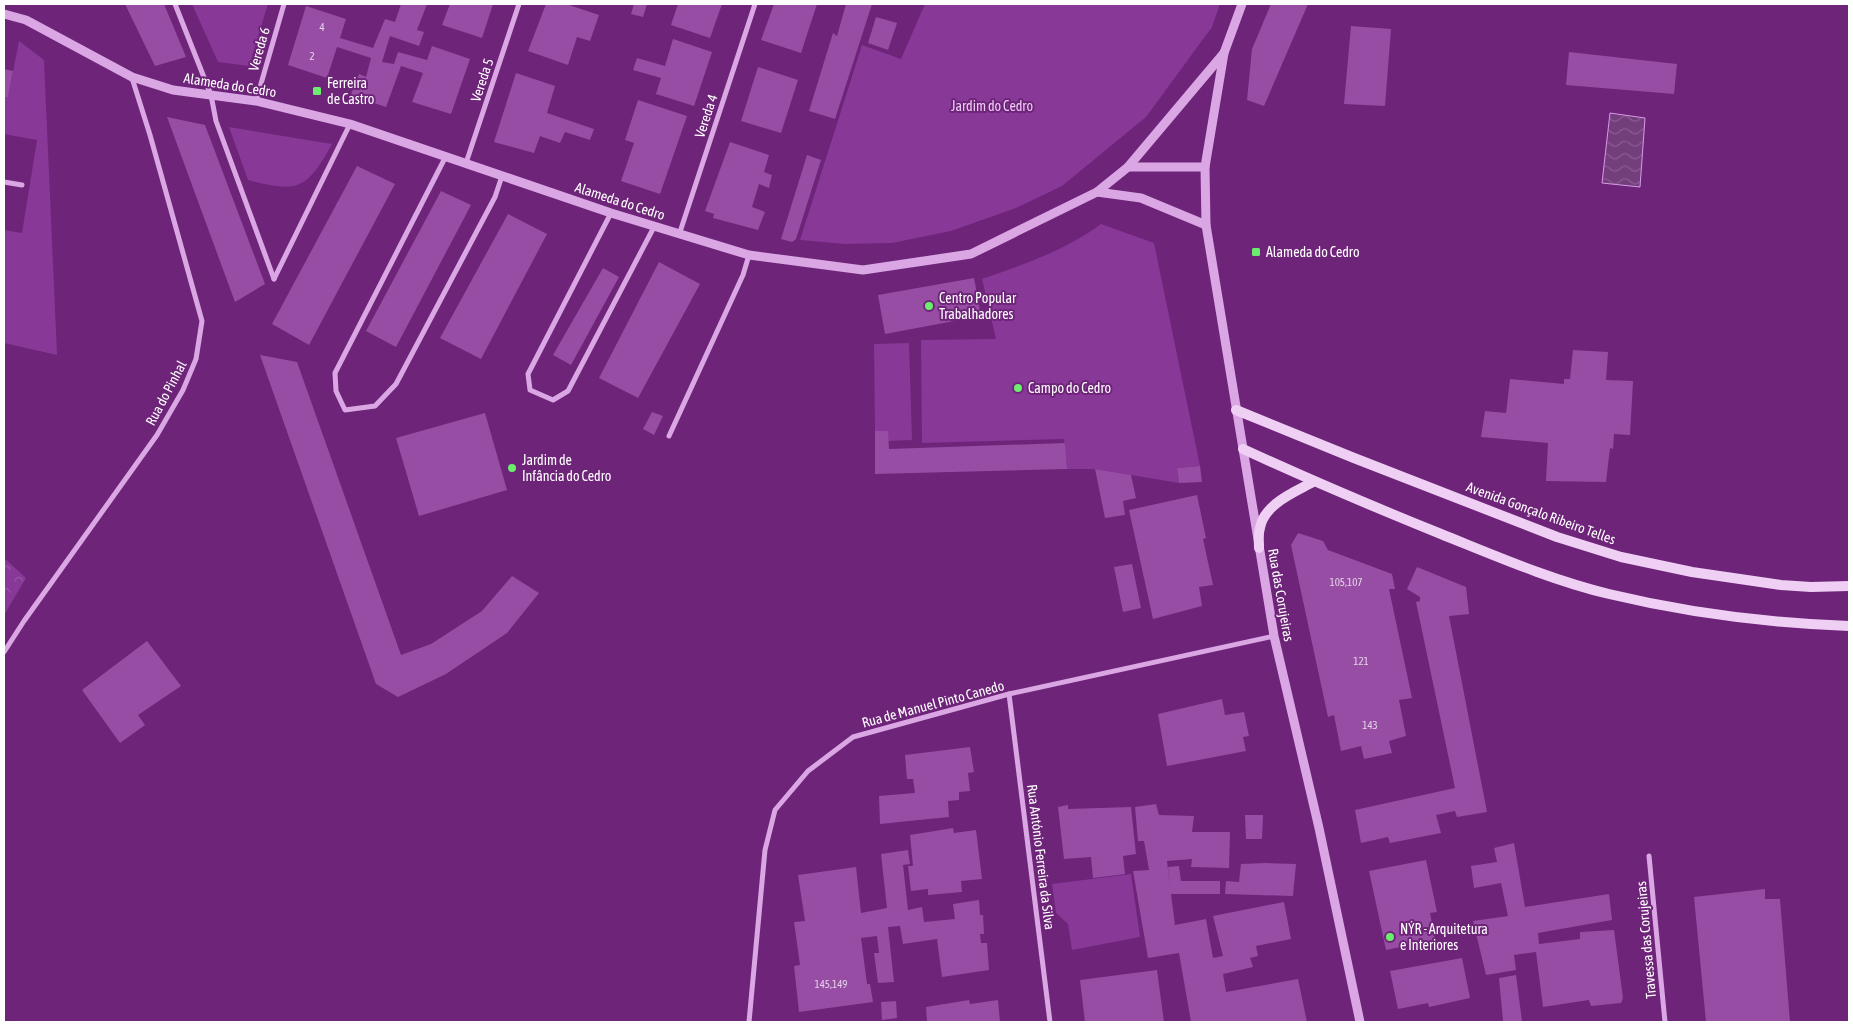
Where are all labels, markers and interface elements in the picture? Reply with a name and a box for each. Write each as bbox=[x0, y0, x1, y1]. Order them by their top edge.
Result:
house number: 4 bbox=[319, 21, 325, 33]
street label: Vereda 6 bbox=[245, 25, 273, 73]
house number: 2 bbox=[309, 50, 315, 62]
street label: Vereda 5 bbox=[467, 56, 497, 104]
street label: Alameda do Cedro bbox=[183, 70, 277, 100]
place label: Ferreira de Castro bbox=[327, 75, 374, 107]
marker: Ferreira de Castro bbox=[311, 85, 323, 97]
street label: Vereda 4 bbox=[691, 92, 721, 140]
park label: Jardim do Cedro bbox=[951, 98, 1033, 114]
street label: Alameda do Cedro bbox=[573, 179, 667, 223]
place label: Alameda do Cedro bbox=[1266, 244, 1360, 260]
marker: Alameda do Cedro bbox=[1250, 246, 1262, 258]
place label: Centro Popular Trabalhadores bbox=[939, 290, 1017, 322]
marker: Centro Popular Trabalhadores bbox=[923, 300, 935, 312]
street label: Rua do Pinhal bbox=[142, 358, 190, 428]
place label: Campo do Cedro bbox=[1028, 380, 1111, 396]
marker: Campo do Cedro bbox=[1012, 382, 1024, 394]
place label: Jardim de Infância do Cedro bbox=[522, 452, 611, 484]
marker: Jardim de Infância do Cedro bbox=[506, 462, 518, 474]
street label: Avenida Gonçalo Ribeiro Telles bbox=[1464, 479, 1618, 548]
street label: Rua das Corujeiras bbox=[1265, 547, 1297, 643]
house number: 105,107 bbox=[1330, 576, 1362, 588]
house number: 121 bbox=[1353, 655, 1369, 667]
street label: Rua de Manuel Pinto Canedo bbox=[860, 677, 1006, 731]
house number: 143 bbox=[1362, 719, 1378, 731]
street label: Rua António Ferreira da Silva bbox=[1024, 783, 1058, 931]
street label: Travessa das Corujeiras bbox=[1633, 881, 1659, 999]
place label: NÝR - Arquitetura e Interiores bbox=[1400, 921, 1488, 953]
marker: NÝR - Arquitetura e Interiores bbox=[1384, 931, 1396, 943]
house number: 145,149 bbox=[815, 978, 847, 990]

